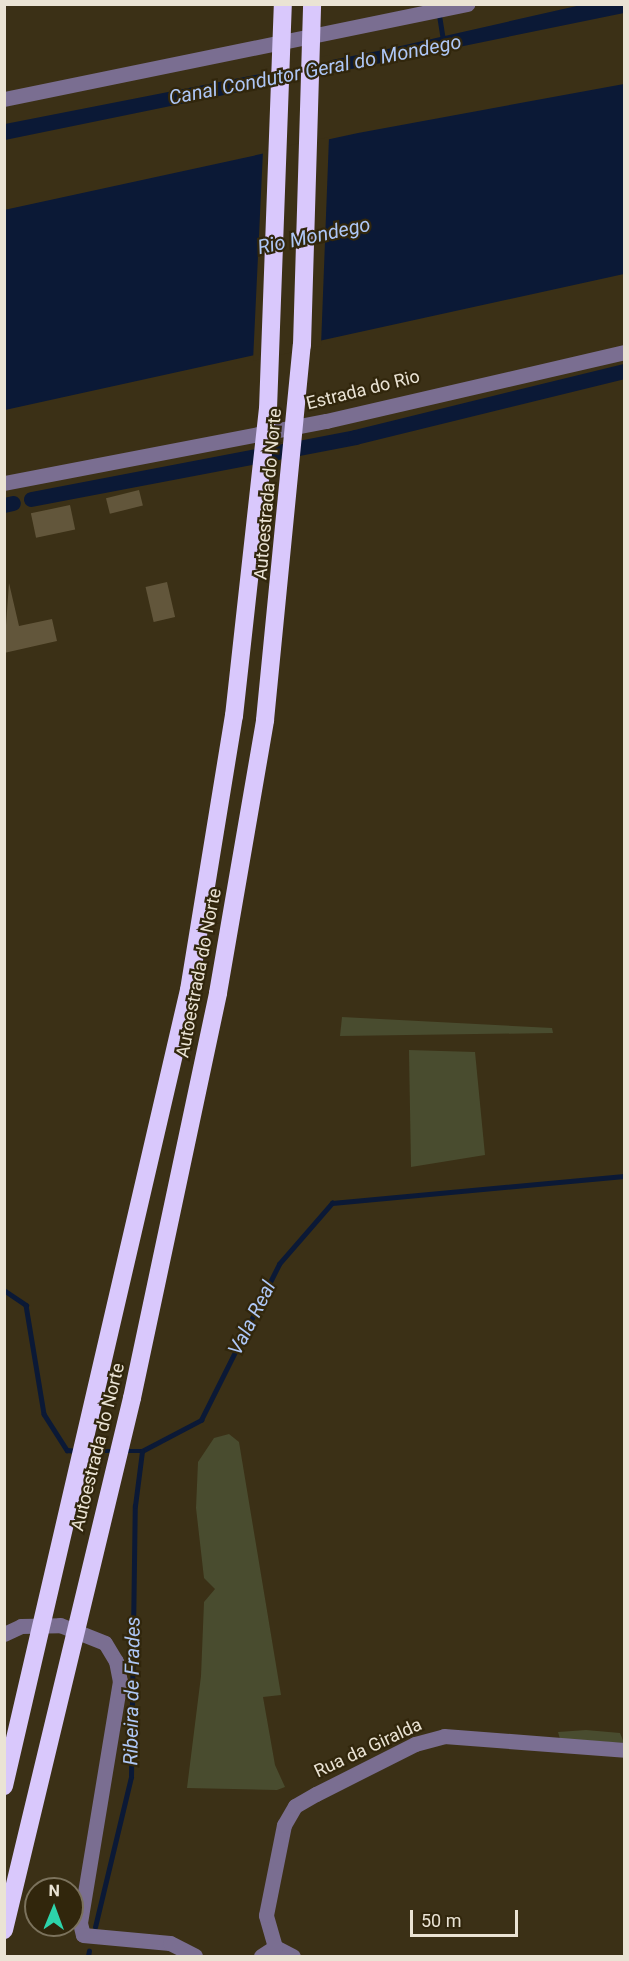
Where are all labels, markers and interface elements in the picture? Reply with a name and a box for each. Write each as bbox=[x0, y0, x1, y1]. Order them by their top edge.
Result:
water label: Canal Condutor Geral do Mondego bbox=[167, 30, 463, 110]
water label: Rio Mondego bbox=[255, 212, 373, 260]
street label: Estrada do Rio bbox=[304, 365, 422, 415]
street label: Autoestrada do Norte bbox=[250, 407, 286, 581]
street label: Autoestrada do Norte bbox=[172, 886, 226, 1060]
water label: Vala Real bbox=[223, 1277, 281, 1359]
street label: Autoestrada do Norte bbox=[67, 1361, 129, 1533]
water label: Ribeira de Frades bbox=[119, 1616, 145, 1766]
street label: Rua da Giralda bbox=[311, 1714, 425, 1782]
north arrow bbox=[24, 1877, 84, 1937]
text: N bbox=[48, 1881, 60, 1900]
scale bar bbox=[413, 1898, 521, 1936]
text: 50 m bbox=[421, 1910, 461, 1931]

